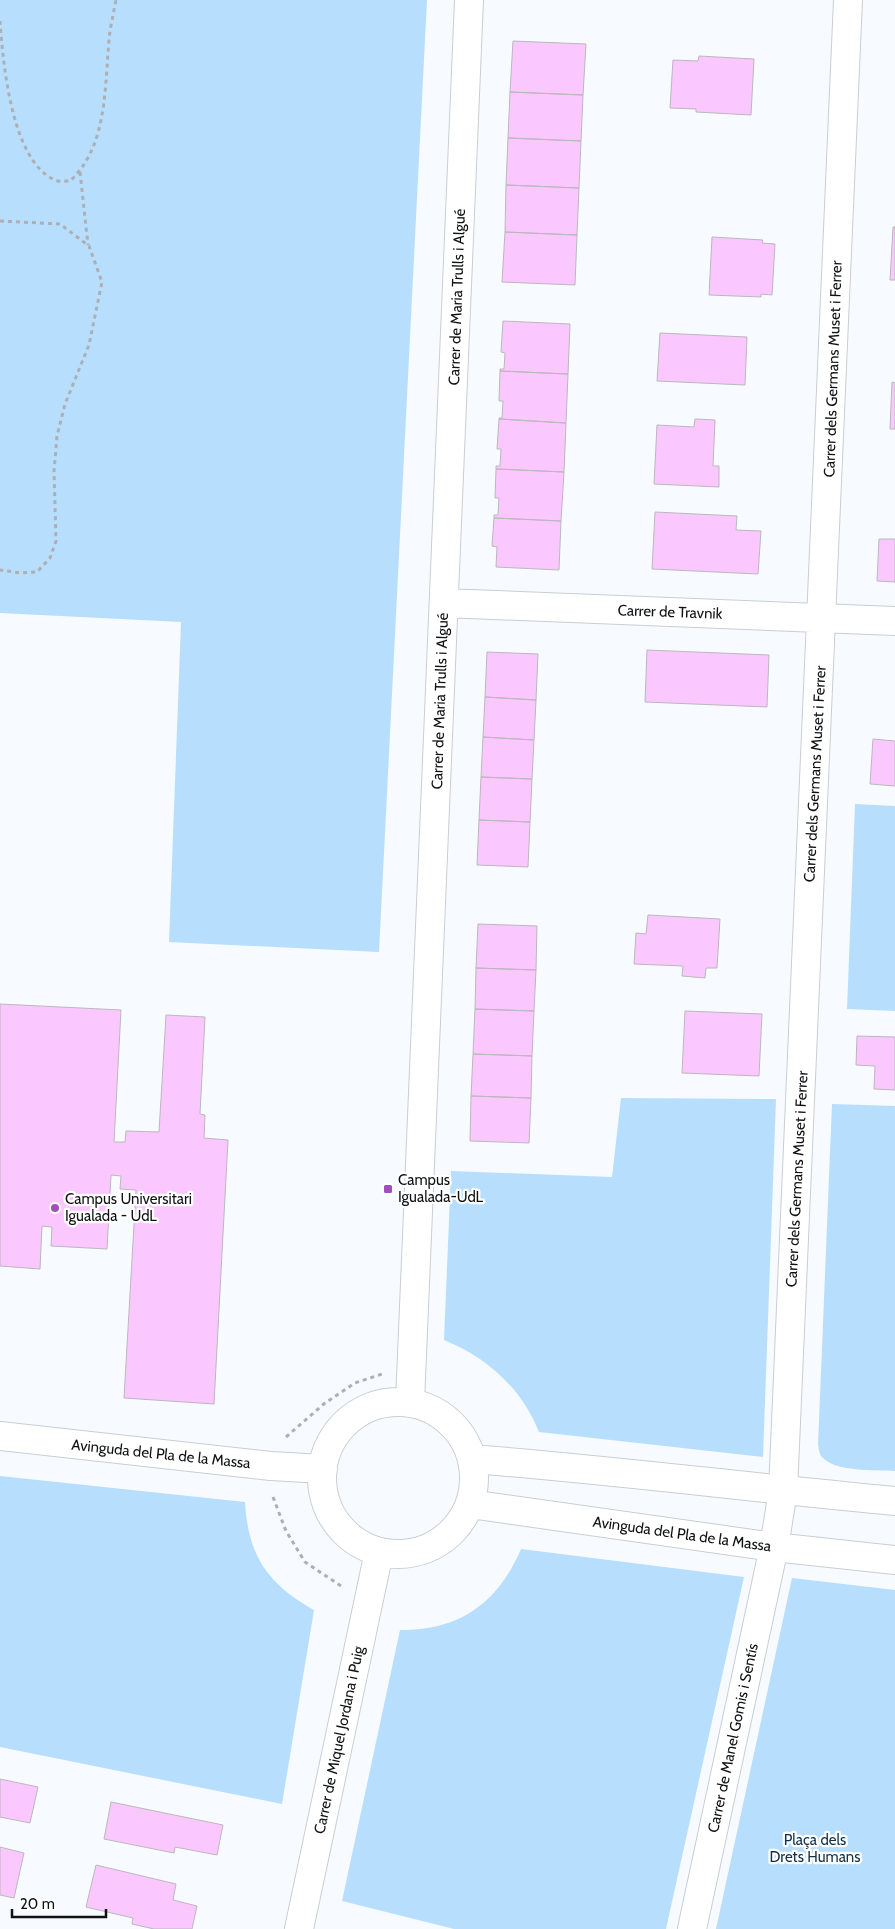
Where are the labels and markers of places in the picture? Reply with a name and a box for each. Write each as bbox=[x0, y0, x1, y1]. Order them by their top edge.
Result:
place label: Campus Igualada-UdL bbox=[398, 1171, 484, 1206]
marker: Campus Igualada-UdL bbox=[382, 1183, 394, 1195]
place label: Campus Universitari Igualada - UdL bbox=[65, 1190, 192, 1225]
marker: Campus Universitari Igualada - UdL bbox=[49, 1202, 61, 1214]

